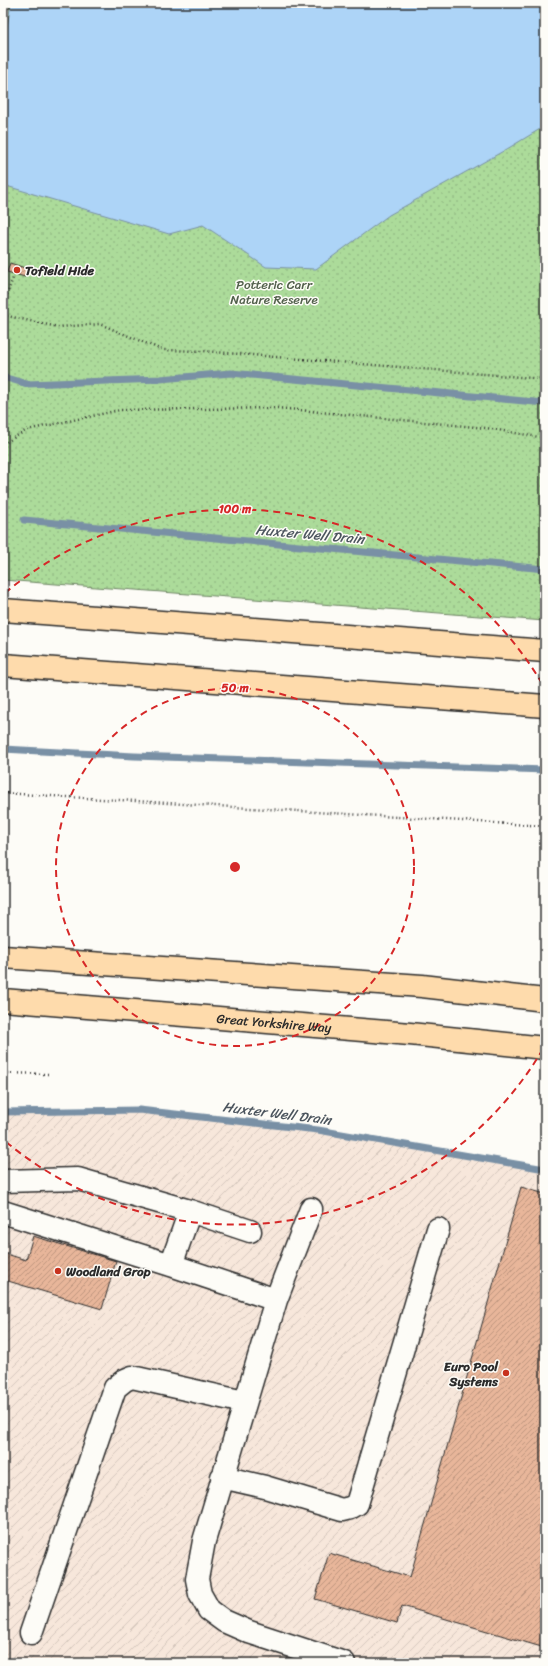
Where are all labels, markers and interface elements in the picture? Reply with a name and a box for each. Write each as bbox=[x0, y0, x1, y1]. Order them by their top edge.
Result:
place label: Tofield Hide bbox=[25, 259, 95, 282]
marker: Tofield Hide bbox=[12, 265, 22, 275]
park label: Potteric Carr Nature Reserve bbox=[230, 273, 318, 311]
text: 100 m bbox=[219, 498, 252, 520]
water label: Huxter Well Drain bbox=[255, 517, 367, 552]
text: 50 m bbox=[221, 677, 249, 699]
centre of rings bbox=[228, 860, 242, 874]
street label: Great Yorkshire Way bbox=[216, 1007, 333, 1039]
water label: Huxter Well Drain bbox=[221, 1094, 334, 1133]
place label: Woodland Grop bbox=[66, 1260, 151, 1283]
marker: Woodland Grop bbox=[53, 1266, 63, 1276]
place label: Euro Pool Systems bbox=[444, 1355, 499, 1393]
marker: Euro Pool Systems bbox=[501, 1368, 511, 1378]

